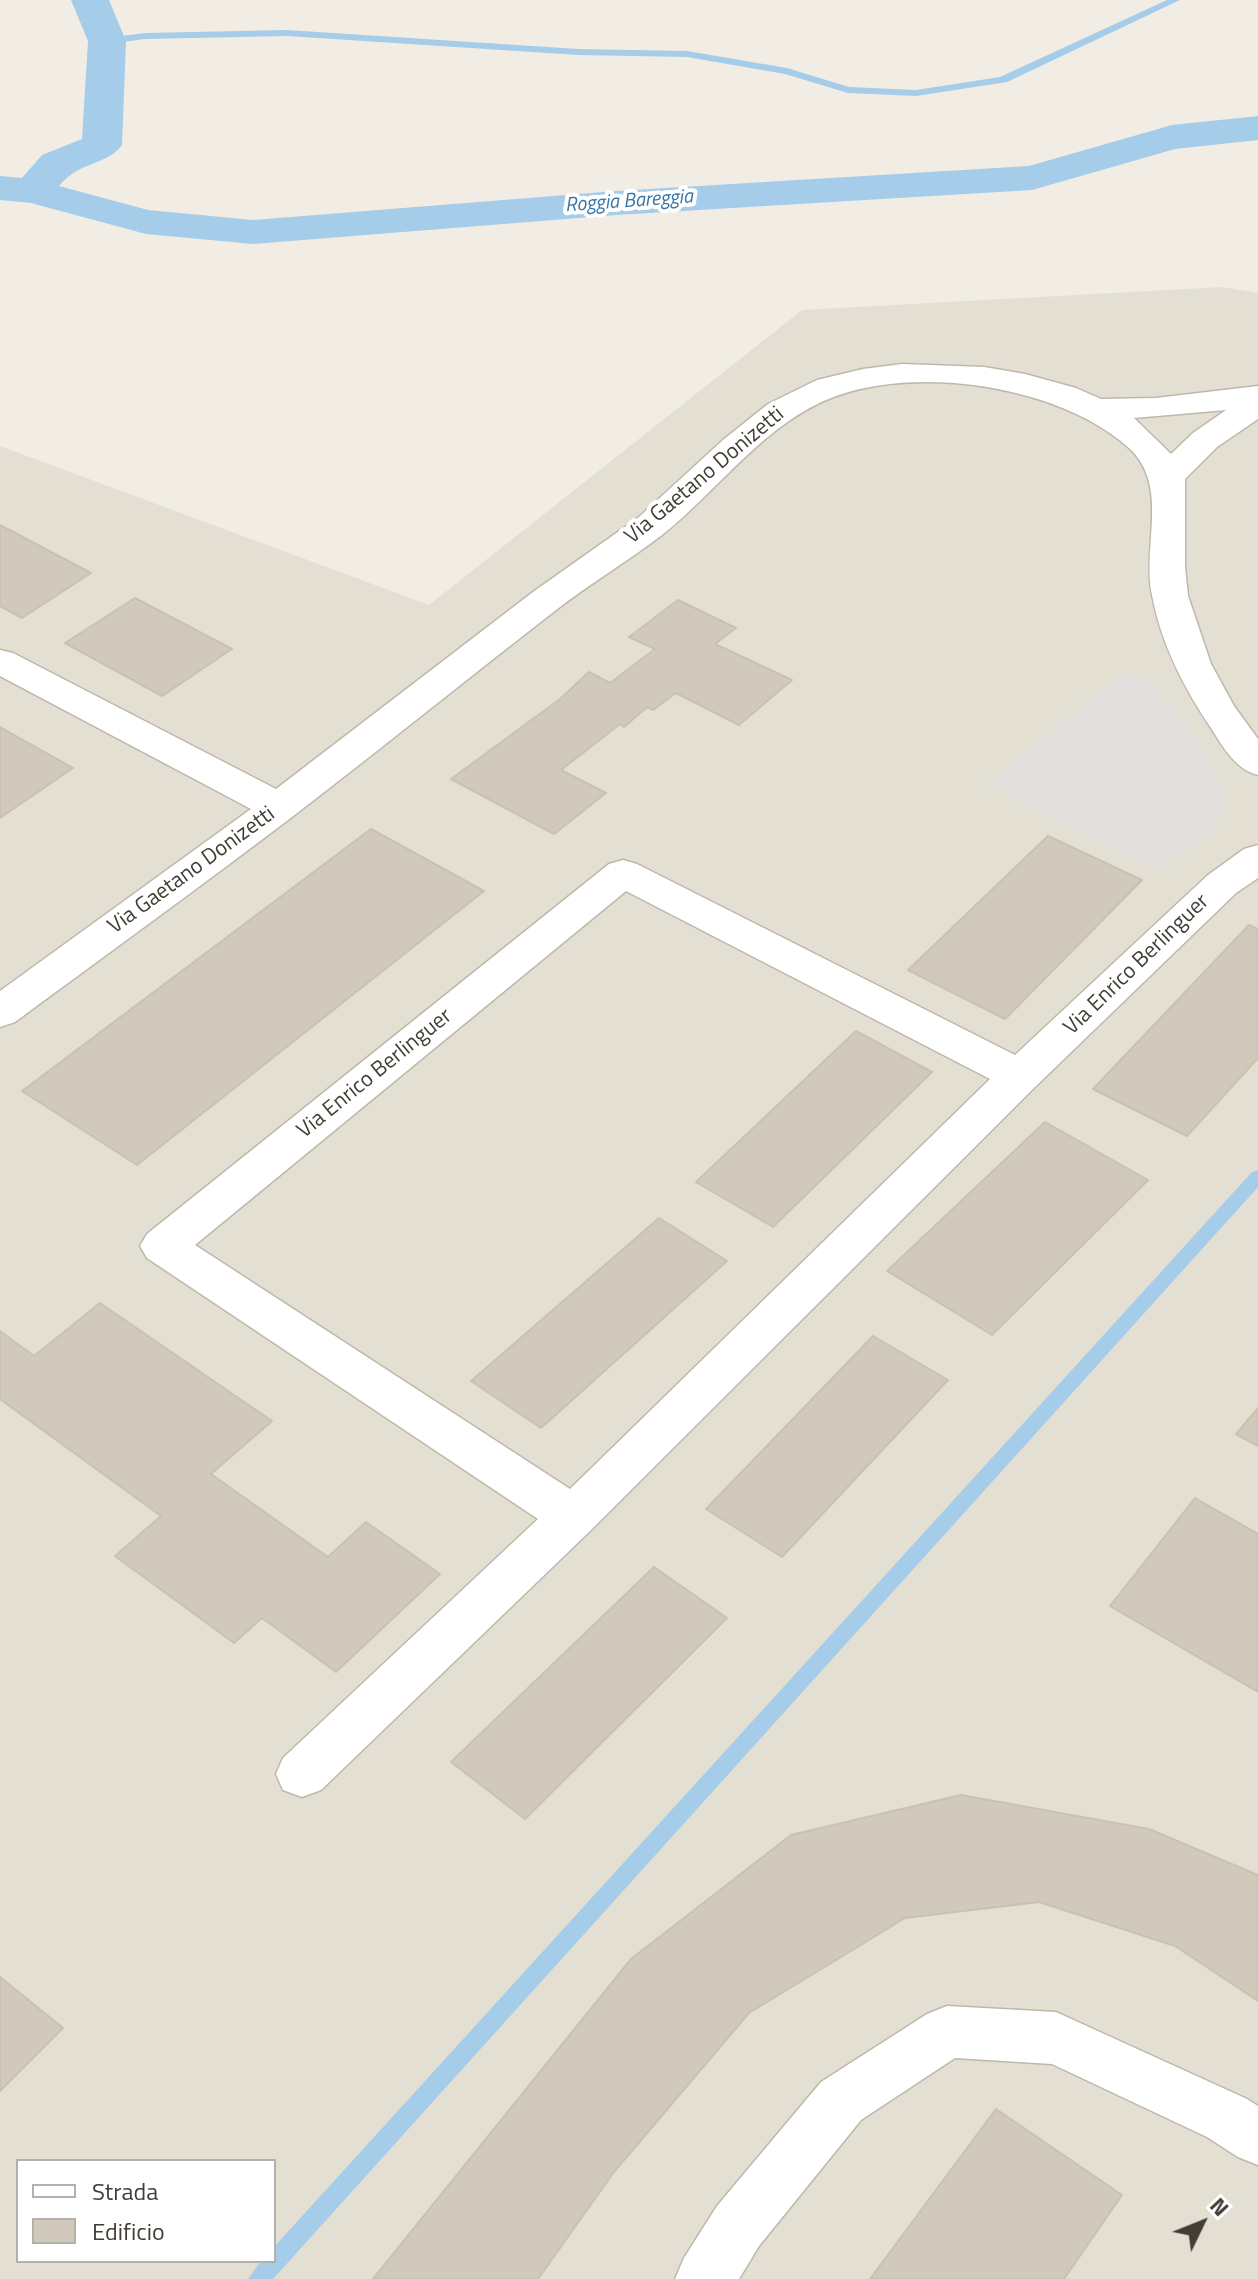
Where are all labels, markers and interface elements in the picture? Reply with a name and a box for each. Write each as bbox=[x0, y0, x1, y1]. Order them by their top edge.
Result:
water label: Roggia Bareggia bbox=[564, 186, 694, 218]
street label: Via Gaetano Donizetti bbox=[620, 402, 790, 550]
street label: Via Gaetano Donizetti bbox=[103, 802, 281, 940]
street label: Via Enrico Berlinguer bbox=[1059, 889, 1215, 1041]
street label: Via Enrico Berlinguer bbox=[292, 1003, 458, 1145]
legend bbox=[16, 2159, 276, 2263]
text: Strada bbox=[92, 2173, 158, 2209]
north arrow bbox=[1162, 2183, 1242, 2263]
text: N bbox=[1202, 2189, 1237, 2224]
text: Edificio bbox=[92, 2213, 165, 2249]

